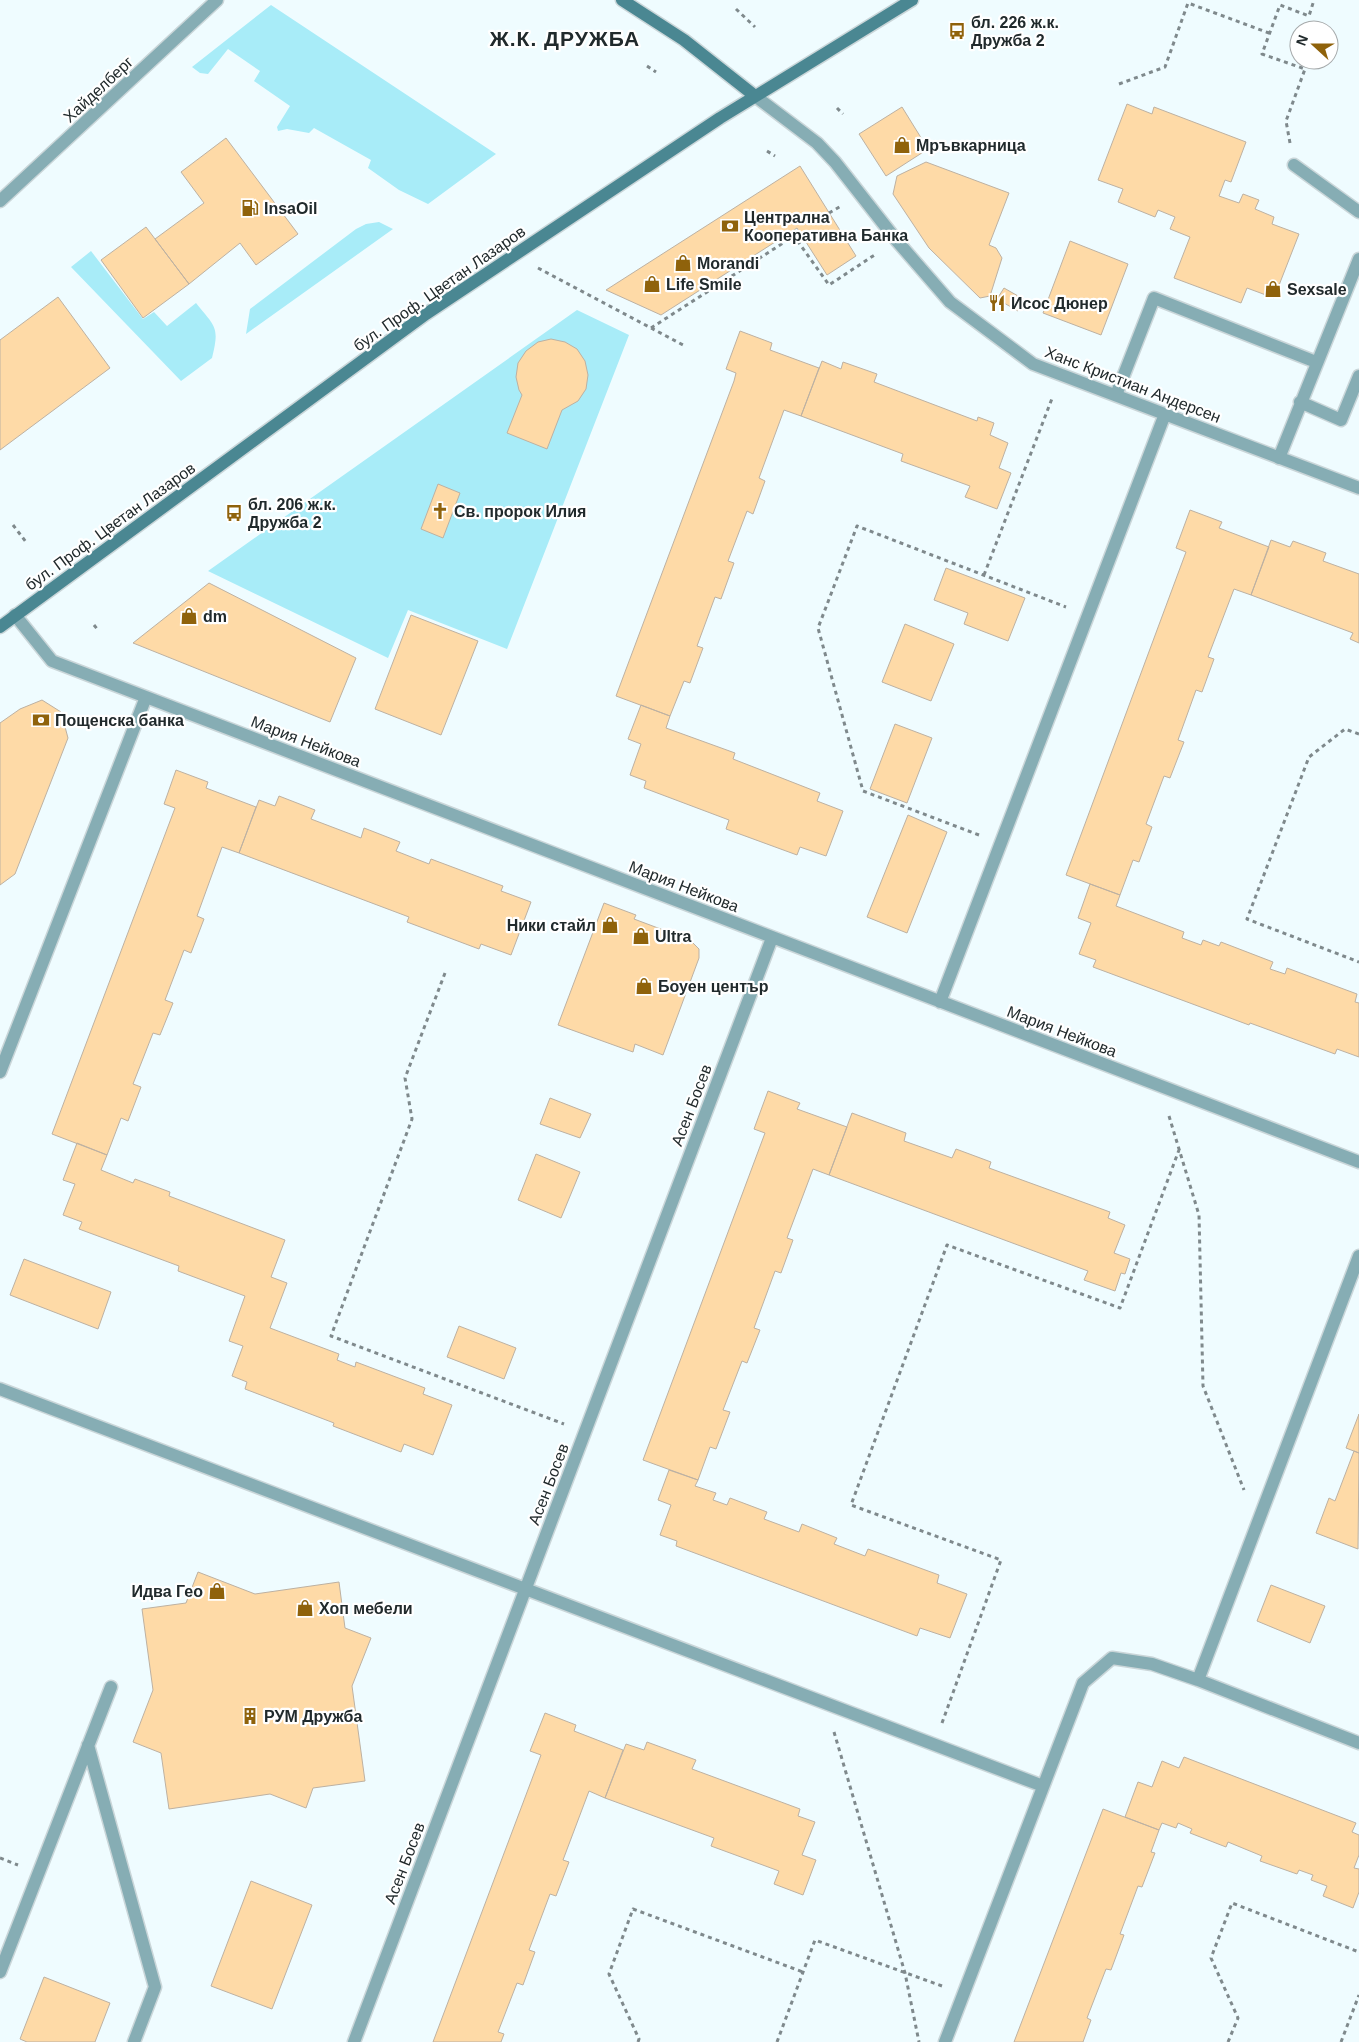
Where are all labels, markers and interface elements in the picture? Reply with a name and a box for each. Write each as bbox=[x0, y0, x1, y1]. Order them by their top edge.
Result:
place label: бл. 226 ж.к. Дружба 2 bbox=[971, 14, 1059, 49]
north arrow bbox=[1289, 20, 1339, 70]
bus stop icon: бл. 226 ж.к. Дружба 2 bbox=[947, 21, 967, 41]
district label: Ж.К. ДРУЖБА bbox=[489, 27, 640, 50]
text: N bbox=[1293, 33, 1311, 48]
street label: Хайделберг bbox=[60, 53, 136, 126]
shop icon: Мръвкарница bbox=[892, 135, 912, 155]
place label: Мръвкарница bbox=[916, 137, 1026, 154]
fuel station icon: InsaOil bbox=[240, 198, 260, 218]
place label: InsaOil bbox=[264, 200, 317, 217]
place label: Централна Кооперативна Банка bbox=[744, 209, 908, 244]
bank icon: Централна Кооперативна Банка bbox=[720, 216, 740, 236]
street label: бул. Проф. Цветан Лазаров bbox=[350, 222, 528, 354]
shop icon: Morandi bbox=[673, 253, 693, 273]
place label: Morandi bbox=[697, 255, 759, 272]
shop icon: Life Smile bbox=[642, 274, 662, 294]
place label: Life Smile bbox=[666, 276, 742, 293]
shop icon: Sexsale bbox=[1263, 279, 1283, 299]
place label: Sexsale bbox=[1287, 281, 1347, 298]
restaurant icon: Исос Дюнер bbox=[987, 293, 1007, 313]
place label: Исос Дюнер bbox=[1011, 295, 1108, 312]
street label: Ханс Кристиан Андерсен bbox=[1043, 343, 1223, 426]
street label: бул. Проф. Цветан Лазаров bbox=[22, 459, 198, 594]
place label: бл. 206 ж.к. Дружба 2 bbox=[248, 496, 336, 531]
church icon: Св. пророк Илия bbox=[430, 501, 450, 521]
bus stop icon: бл. 206 ж.к. Дружба 2 bbox=[224, 503, 244, 523]
place label: Св. пророк Илия bbox=[454, 503, 586, 520]
shop icon: dm bbox=[179, 606, 199, 626]
place label: dm bbox=[203, 608, 227, 625]
bank icon: Пощенска банка bbox=[31, 710, 51, 730]
place label: Пощенска банка bbox=[55, 712, 184, 729]
street label: Мария Нейкова bbox=[249, 713, 363, 770]
street label: Мария Нейкова bbox=[627, 858, 741, 915]
shop icon: Ники стайл bbox=[600, 915, 620, 935]
place label: Ники стайл bbox=[507, 917, 596, 934]
shop icon: Ultra bbox=[631, 926, 651, 946]
place label: Ultra bbox=[655, 928, 692, 945]
shop icon: Боуен център bbox=[634, 976, 654, 996]
place label: Боуен център bbox=[658, 978, 769, 995]
street label: Мария Нейкова bbox=[1005, 1003, 1119, 1060]
street label: Асен Босев bbox=[668, 1062, 715, 1148]
street label: Асен Босев bbox=[525, 1441, 572, 1527]
shop icon: Идва Гео bbox=[207, 1581, 227, 1601]
place label: Идва Гео bbox=[131, 1583, 203, 1600]
shop icon: Хоп мебели bbox=[295, 1598, 315, 1618]
place label: Хоп мебели bbox=[319, 1600, 413, 1617]
building icon: РУМ Дружба bbox=[240, 1706, 260, 1726]
place label: РУМ Дружба bbox=[264, 1708, 362, 1725]
street label: Асен Босев bbox=[381, 1820, 428, 1906]

